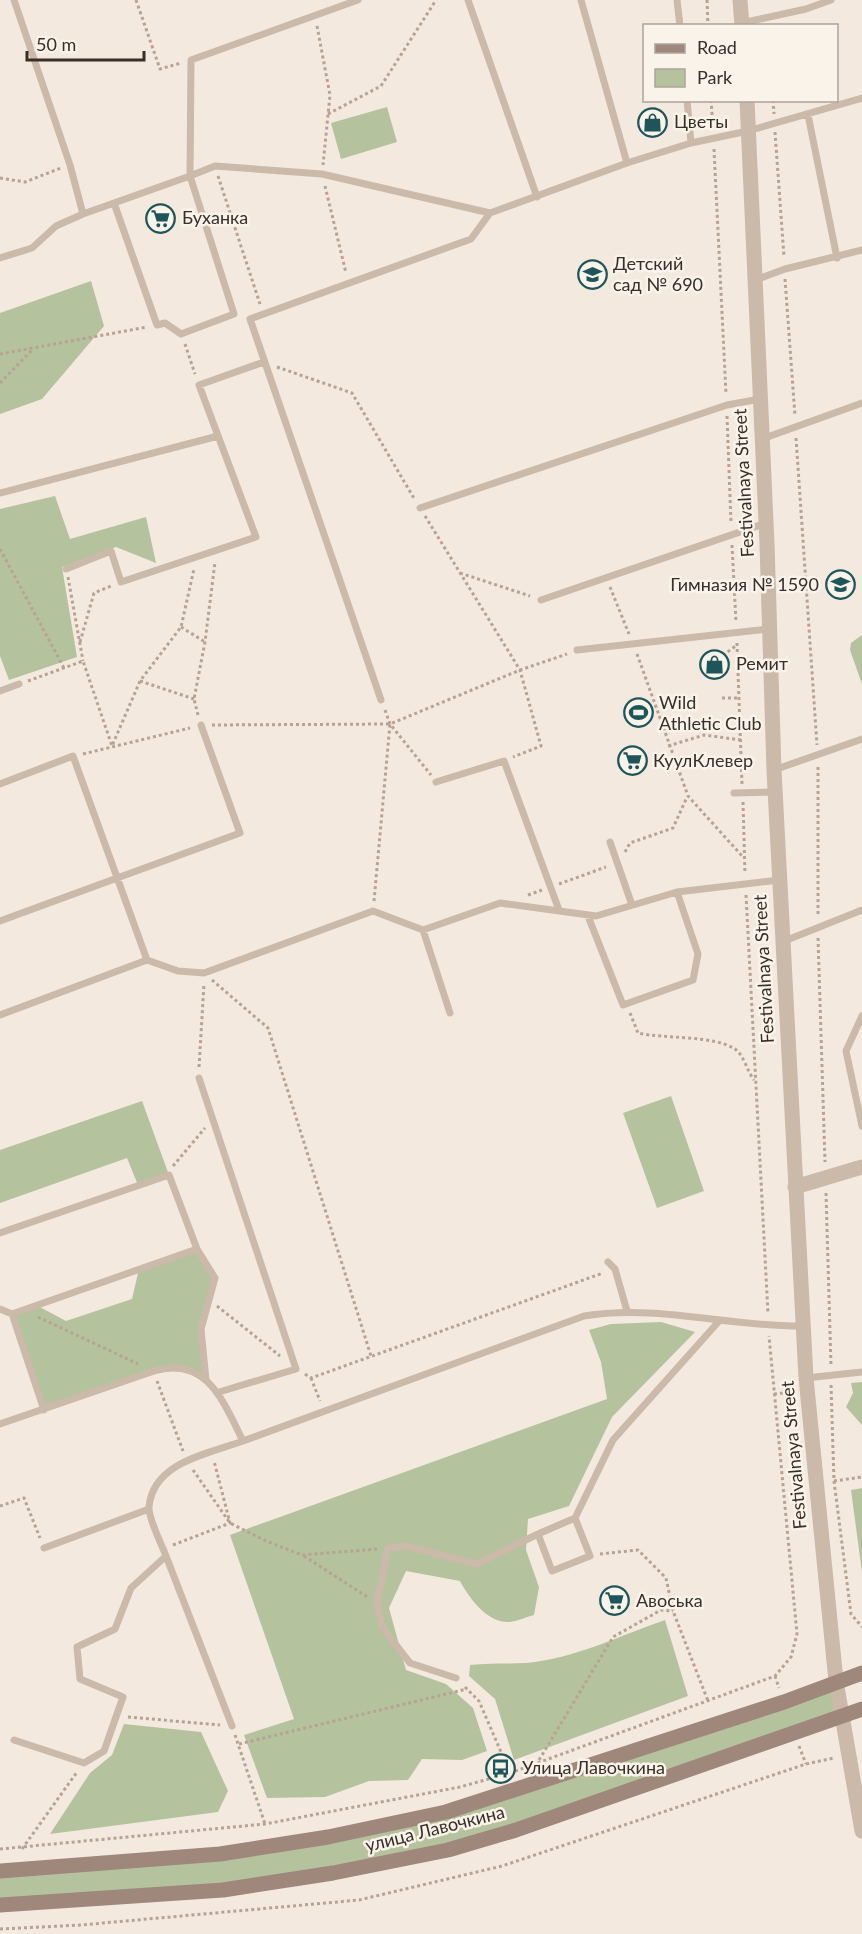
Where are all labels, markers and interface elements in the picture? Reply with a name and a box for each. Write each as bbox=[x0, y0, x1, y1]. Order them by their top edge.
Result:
scale bar bbox=[27, 24, 144, 62]
legend bbox=[643, 24, 838, 102]
text: 50 m bbox=[36, 33, 76, 55]
text: Road bbox=[697, 36, 737, 58]
text: Park bbox=[697, 66, 733, 88]
shop icon: Цветы bbox=[637, 106, 669, 138]
place label: Цветы bbox=[674, 110, 728, 132]
supermarket icon: Буханка bbox=[145, 202, 177, 234]
place label: Буханка bbox=[182, 206, 248, 228]
place label: Детский сад № 690 bbox=[613, 252, 703, 295]
school or university icon: Детский сад № 690 bbox=[576, 258, 608, 290]
street label: Festivalnaya Street bbox=[728, 408, 758, 558]
school or university icon: Гимназия № 1590 bbox=[824, 569, 856, 601]
place label: Гимназия № 1590 bbox=[670, 573, 819, 595]
shop icon: Ремит bbox=[699, 648, 731, 680]
place label: Ремит bbox=[736, 652, 788, 674]
place label: Wild Athletic Club bbox=[659, 691, 762, 734]
sports icon: Wild Athletic Club bbox=[622, 697, 654, 729]
supermarket icon: КуулКлевер bbox=[616, 745, 648, 777]
place label: КуулКлевер bbox=[653, 749, 753, 771]
street label: Festivalnaya Street bbox=[748, 894, 778, 1044]
street label: Festivalnaya Street bbox=[776, 1379, 810, 1530]
supermarket icon: Авоська bbox=[599, 1585, 631, 1617]
place label: Авоська bbox=[636, 1589, 703, 1611]
bus stop icon: Улица Лавочкина bbox=[485, 1752, 517, 1784]
place label: Улица Лавочкина bbox=[522, 1756, 665, 1778]
street label: улица Лавочкина bbox=[363, 1800, 507, 1856]

